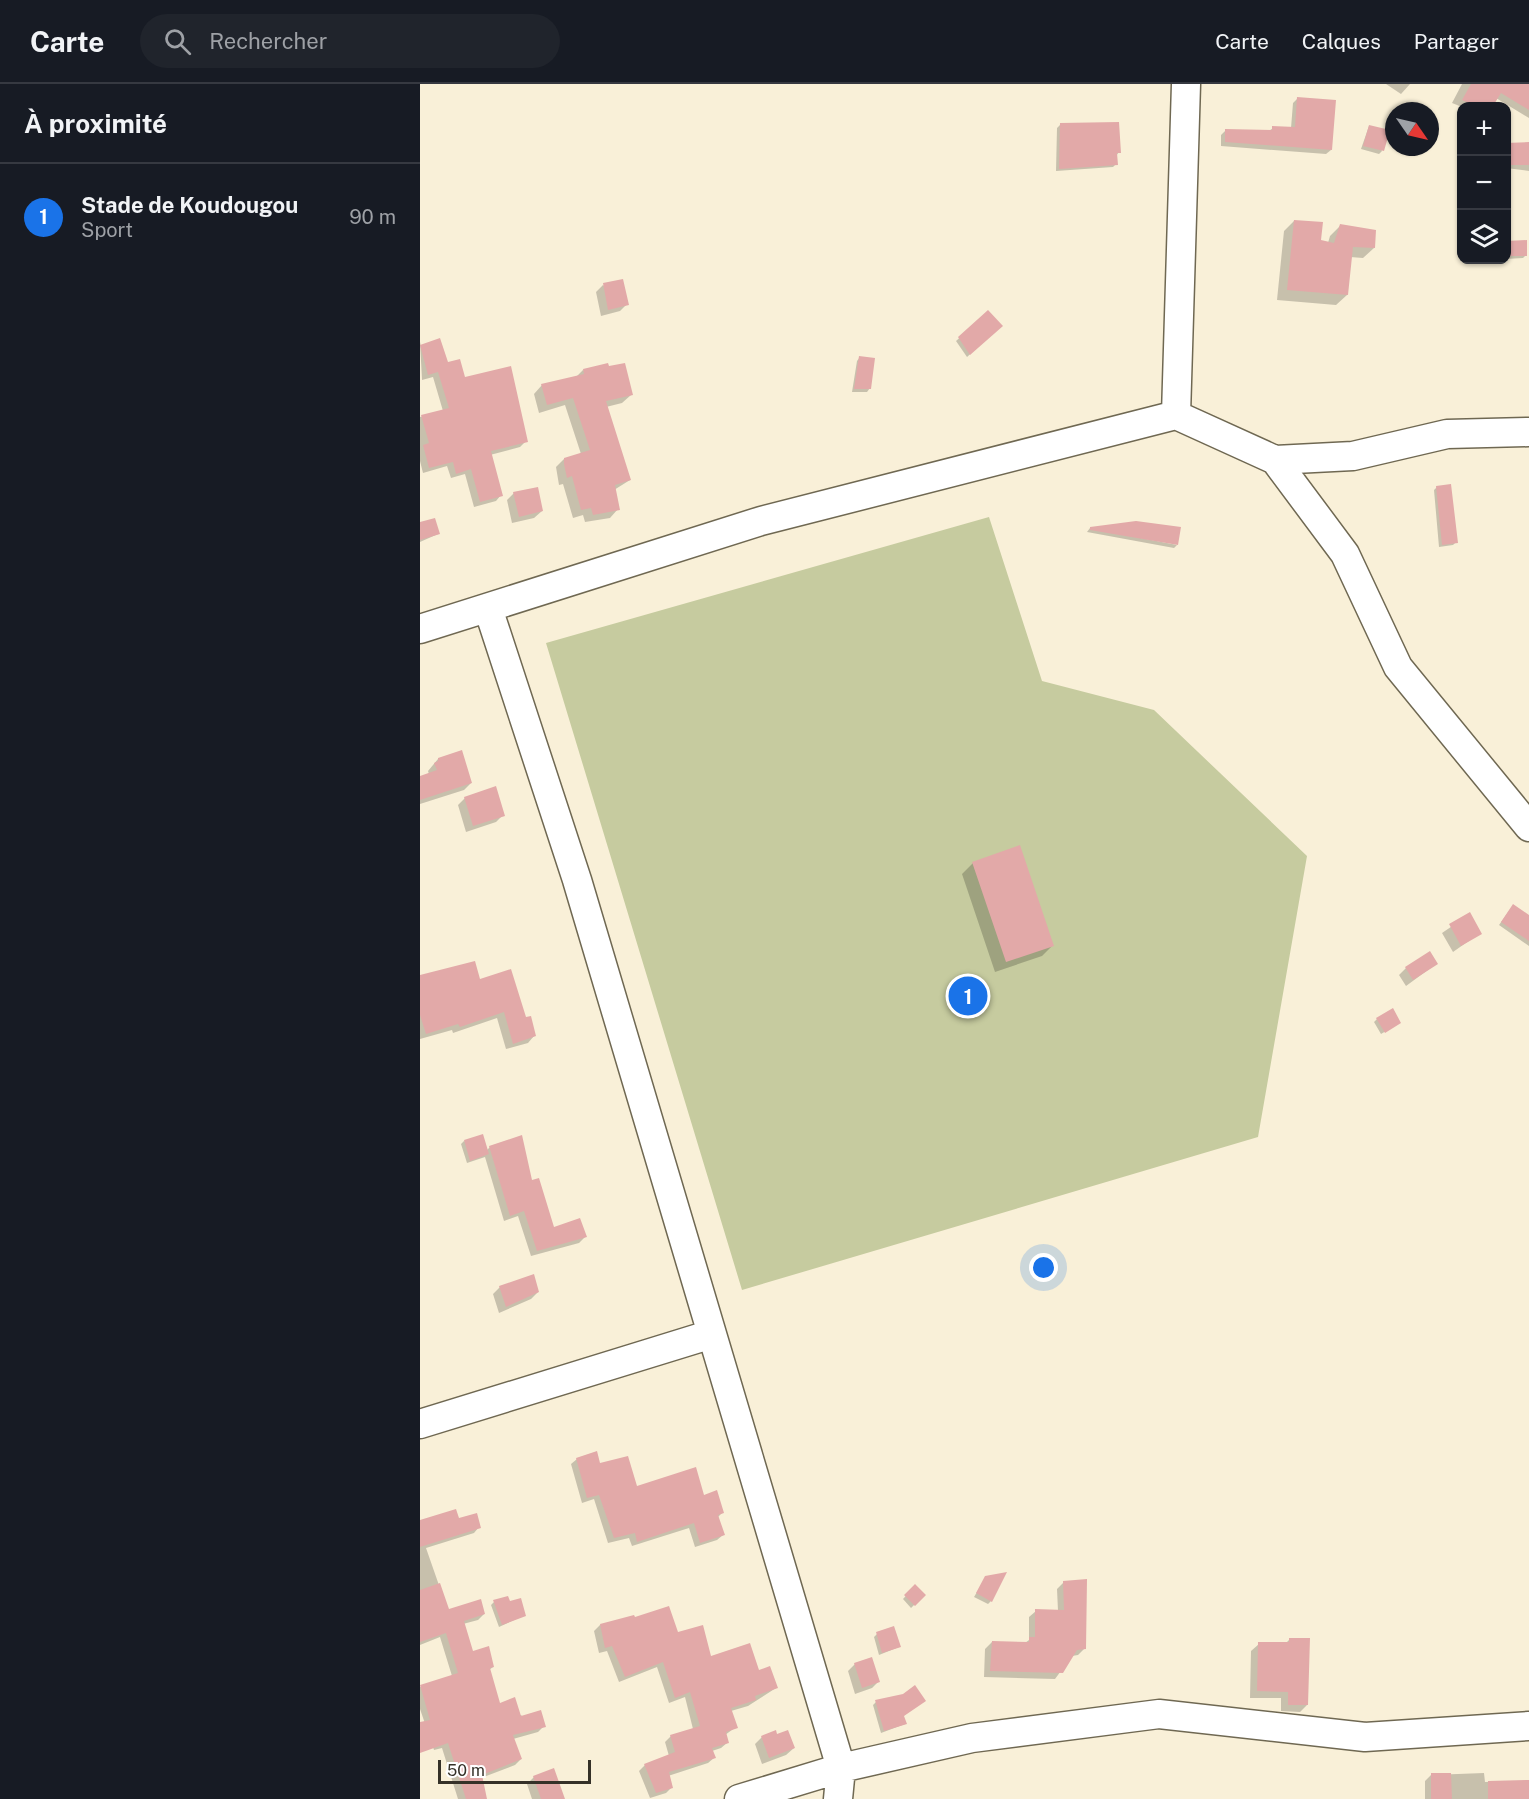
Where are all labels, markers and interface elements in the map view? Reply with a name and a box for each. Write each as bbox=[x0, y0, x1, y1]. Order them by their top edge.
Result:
search box bbox=[140, 14, 560, 68]
text: Carte bbox=[30, 25, 104, 58]
icon: search bbox=[161, 25, 194, 58]
text: Rechercher bbox=[209, 28, 327, 54]
text: Carte bbox=[1215, 29, 1269, 54]
text: Calques bbox=[1302, 29, 1381, 54]
text: Partager bbox=[1414, 29, 1499, 54]
north arrow bbox=[1385, 102, 1439, 156]
map controls bbox=[1457, 102, 1511, 264]
button: + bbox=[1457, 102, 1511, 156]
text: À proximité bbox=[24, 108, 167, 139]
button: − bbox=[1457, 156, 1511, 210]
text: Stade de Koudougou bbox=[81, 192, 298, 218]
text: 1 bbox=[39, 205, 48, 229]
text: 90 m bbox=[349, 205, 396, 229]
button: layers bbox=[1457, 210, 1511, 264]
text: Sport bbox=[81, 218, 133, 242]
pin: 1 bbox=[948, 974, 988, 1018]
your location bbox=[1029, 1253, 1058, 1282]
scale bar bbox=[438, 1757, 591, 1784]
text: 50 m bbox=[447, 1761, 485, 1780]

